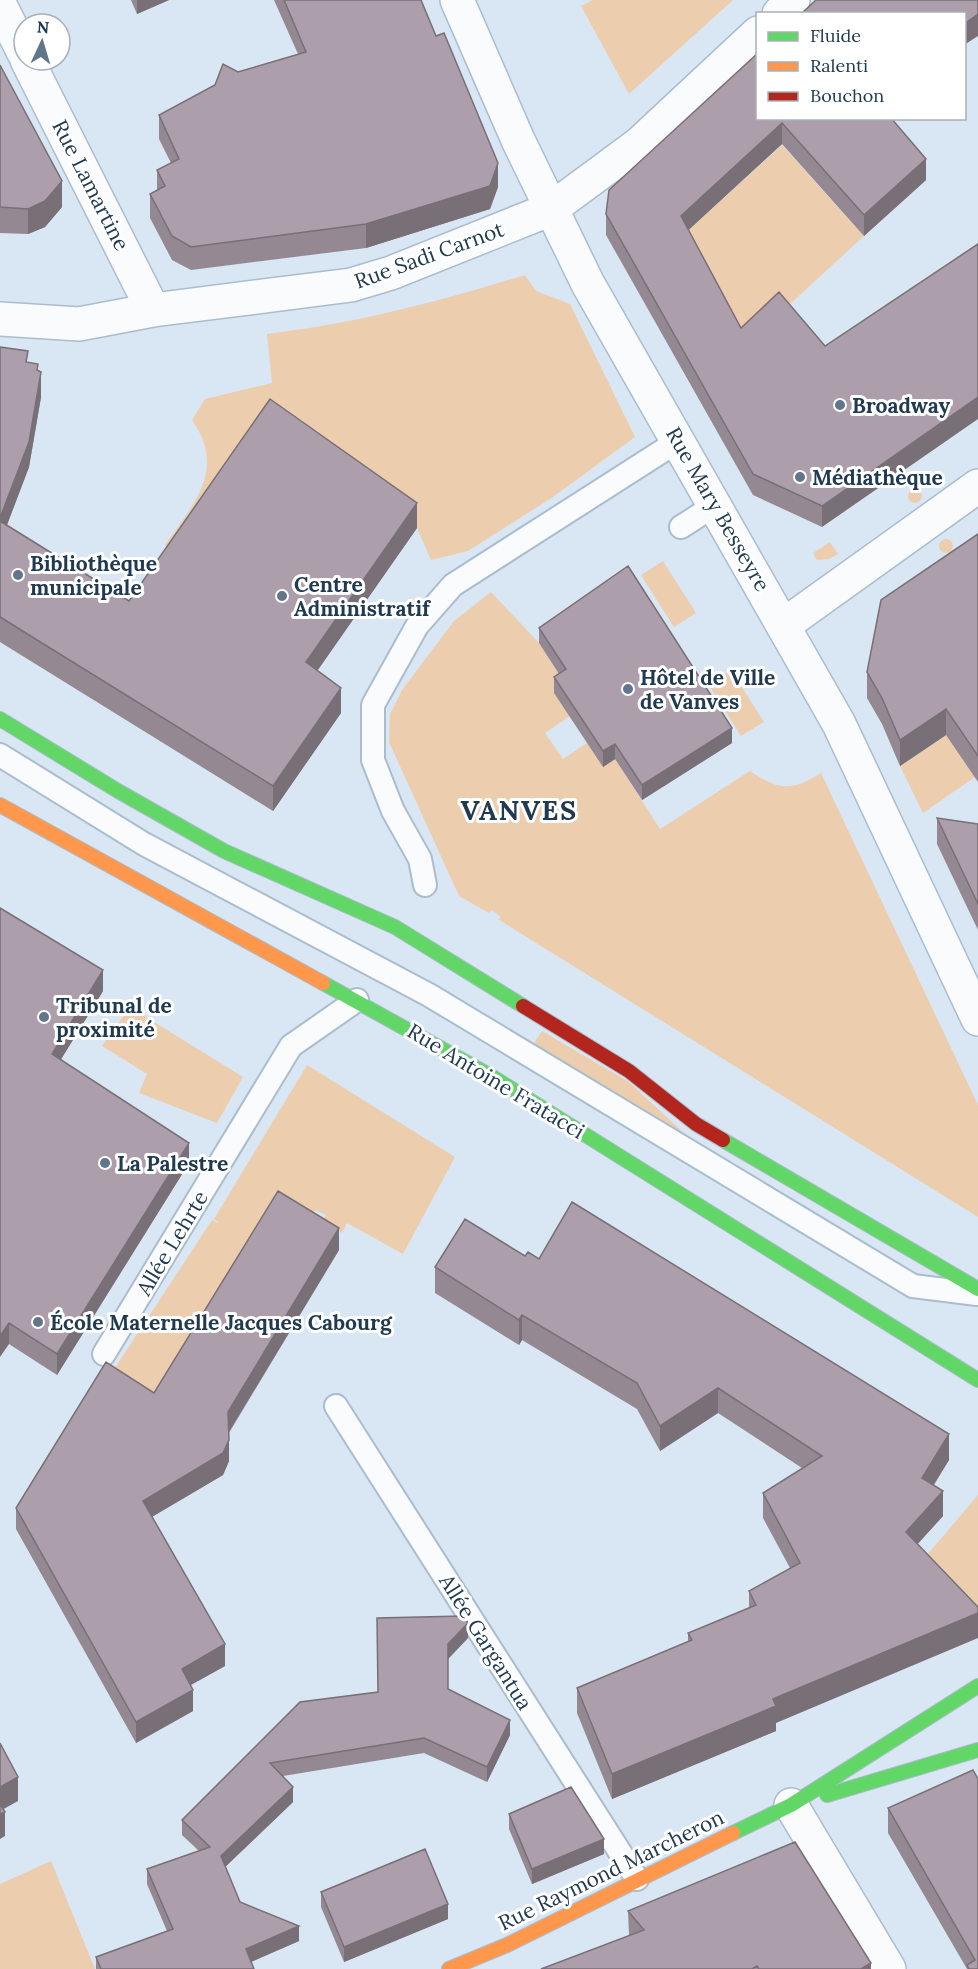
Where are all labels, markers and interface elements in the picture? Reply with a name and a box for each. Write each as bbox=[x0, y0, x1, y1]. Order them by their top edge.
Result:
north arrow bbox=[12, 12, 72, 72]
legend bbox=[756, 12, 966, 120]
text: N bbox=[36, 17, 50, 37]
text: Fluide bbox=[810, 24, 861, 47]
text: Ralenti bbox=[810, 54, 868, 77]
text: Bouchon bbox=[810, 84, 884, 107]
street label: Rue Lamartine bbox=[46, 115, 136, 255]
street label: Rue Sadi Carnot bbox=[351, 215, 508, 295]
place label: Broadway bbox=[852, 392, 950, 419]
marker: Broadway bbox=[833, 398, 847, 412]
street label: Rue Mary Besseyre bbox=[660, 422, 776, 596]
place label: Médiathèque bbox=[812, 464, 943, 491]
marker: Médiathèque bbox=[793, 470, 807, 484]
place label: Bibliothèque municipale bbox=[30, 550, 157, 601]
marker: Bibliothèque municipale bbox=[11, 568, 25, 582]
place label: Centre Administratif bbox=[294, 571, 431, 622]
marker: Centre Administratif bbox=[275, 589, 289, 603]
place label: Hôtel de Ville de Vanves bbox=[640, 664, 775, 715]
marker: Hôtel de Ville de Vanves bbox=[621, 682, 635, 696]
district label: VANVES bbox=[460, 793, 578, 827]
place label: Tribunal de proximité bbox=[56, 992, 172, 1043]
marker: Tribunal de proximité bbox=[37, 1010, 51, 1024]
street label: Rue Antoine Fratacci bbox=[402, 1017, 590, 1145]
place label: La Palestre bbox=[117, 1150, 228, 1177]
marker: La Palestre bbox=[98, 1156, 112, 1170]
street label: Allée Lehrte bbox=[130, 1186, 214, 1301]
place label: École Maternelle Jacques Cabourg bbox=[50, 1309, 393, 1336]
marker: École Maternelle Jacques Cabourg bbox=[31, 1315, 45, 1329]
street label: Allée Gargantua bbox=[433, 1568, 539, 1715]
street label: Rue Raymond Marcheron bbox=[494, 1803, 728, 1936]

